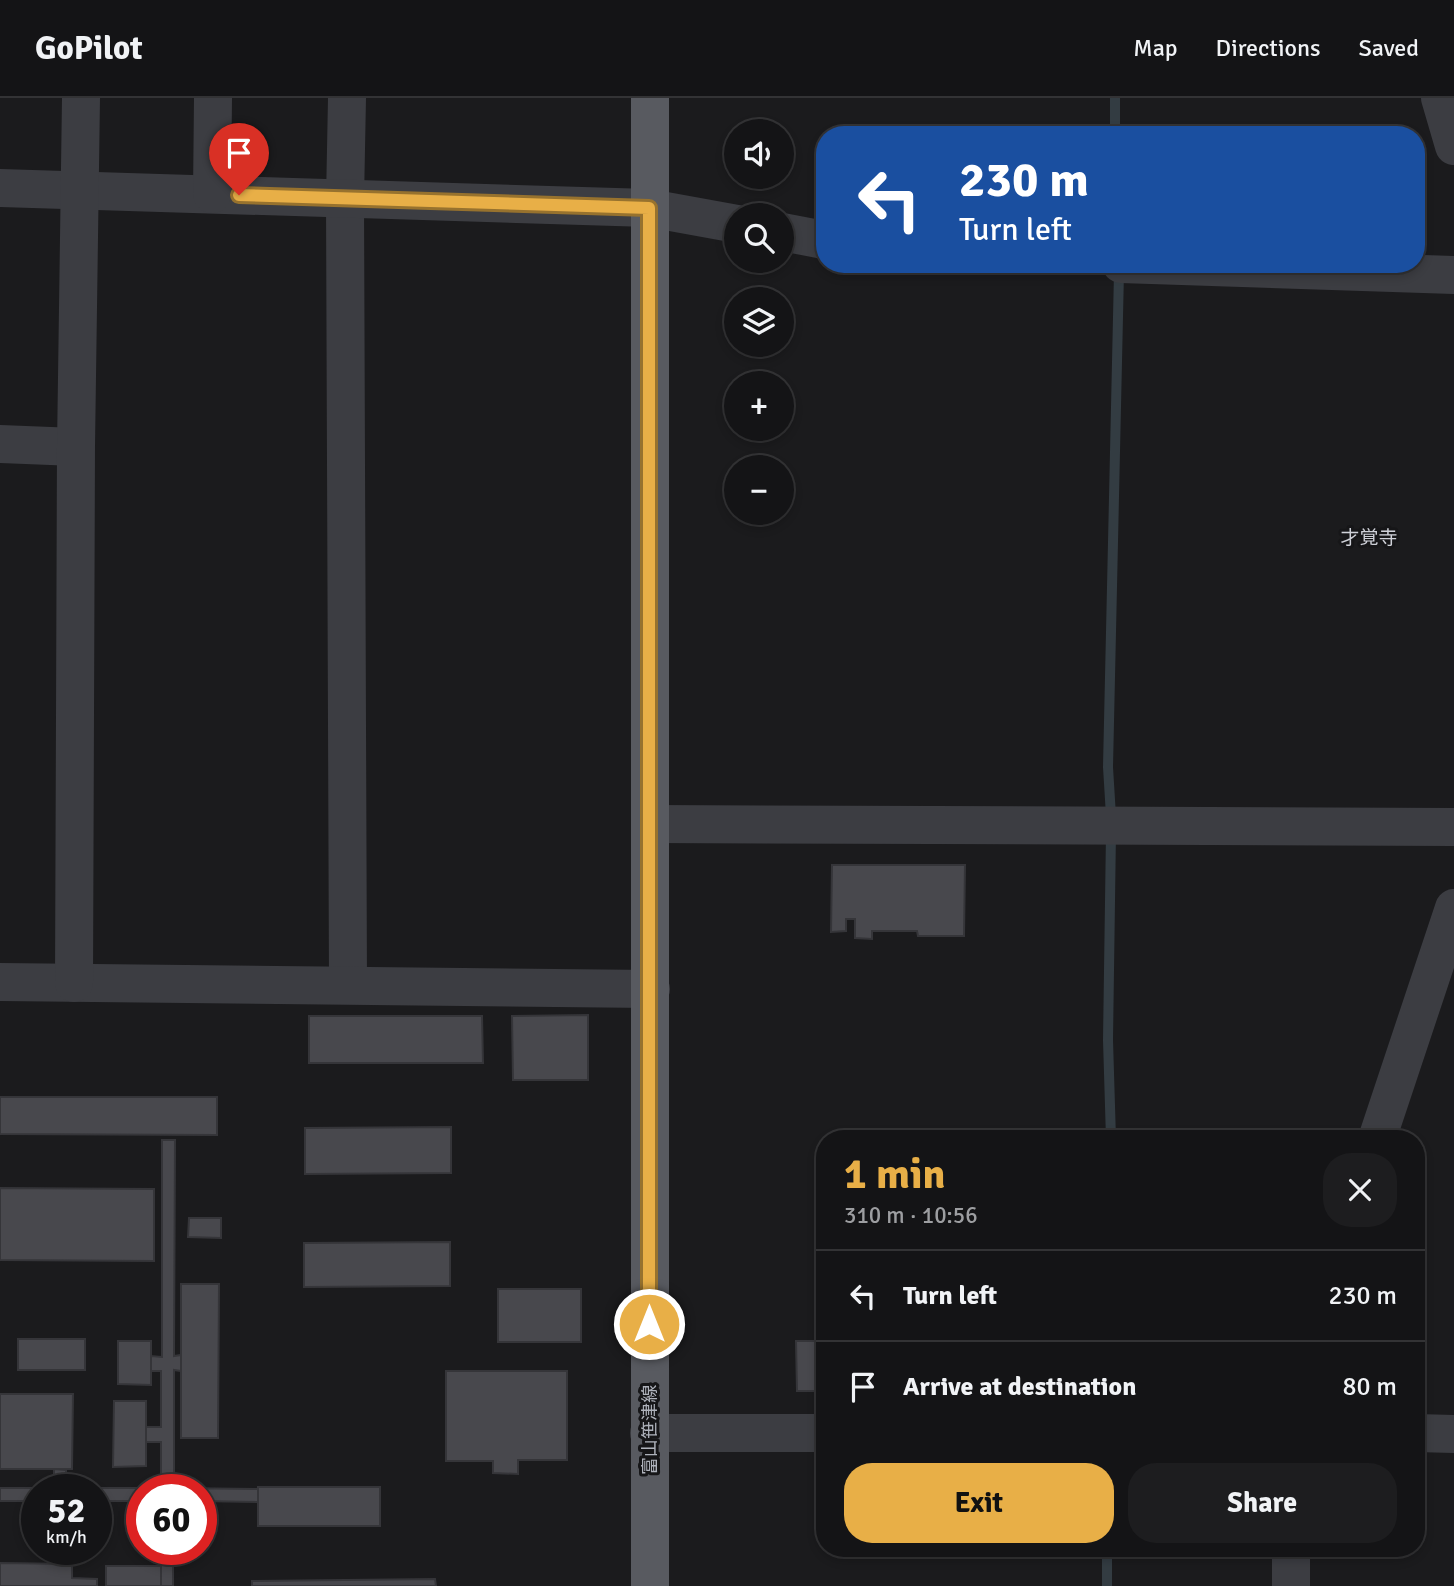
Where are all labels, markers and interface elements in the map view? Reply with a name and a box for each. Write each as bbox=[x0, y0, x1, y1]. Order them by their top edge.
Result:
text: GoPilot bbox=[35, 28, 143, 69]
text: Map bbox=[1133, 33, 1178, 63]
text: Directions bbox=[1216, 33, 1321, 63]
text: Saved bbox=[1359, 33, 1419, 63]
map controls bbox=[724, 119, 794, 525]
button: sound bbox=[724, 119, 794, 189]
pin bbox=[209, 123, 269, 195]
icon: arrive bbox=[220, 134, 258, 172]
text: 230 m bbox=[959, 150, 1089, 210]
icon: left bbox=[844, 154, 935, 245]
button: search bbox=[724, 203, 794, 273]
text: Turn left bbox=[959, 210, 1072, 249]
button: layers bbox=[724, 287, 794, 357]
button: + bbox=[724, 371, 794, 441]
button: − bbox=[724, 455, 794, 525]
district label: 才覚寺 bbox=[1340, 526, 1398, 550]
text: 1 min bbox=[844, 1149, 945, 1200]
button: close bbox=[1323, 1153, 1397, 1227]
text: 310 m · 10:56 bbox=[844, 1201, 978, 1230]
icon: left bbox=[844, 1277, 882, 1315]
text: Turn left bbox=[903, 1280, 997, 1312]
text: 230 m bbox=[1328, 1280, 1397, 1312]
position arrow bbox=[612, 1287, 686, 1361]
icon: arrive bbox=[844, 1368, 882, 1406]
text: Arrive at destination bbox=[903, 1371, 1136, 1403]
text: 80 m bbox=[1342, 1371, 1397, 1403]
street label: 富山笹津線 bbox=[639, 1385, 661, 1475]
button: Exit bbox=[844, 1463, 1114, 1543]
button: Share bbox=[1128, 1463, 1397, 1543]
speed limit sign: 60 bbox=[126, 1474, 217, 1565]
text: 52 bbox=[48, 1489, 85, 1532]
text: km/h bbox=[46, 1526, 87, 1548]

